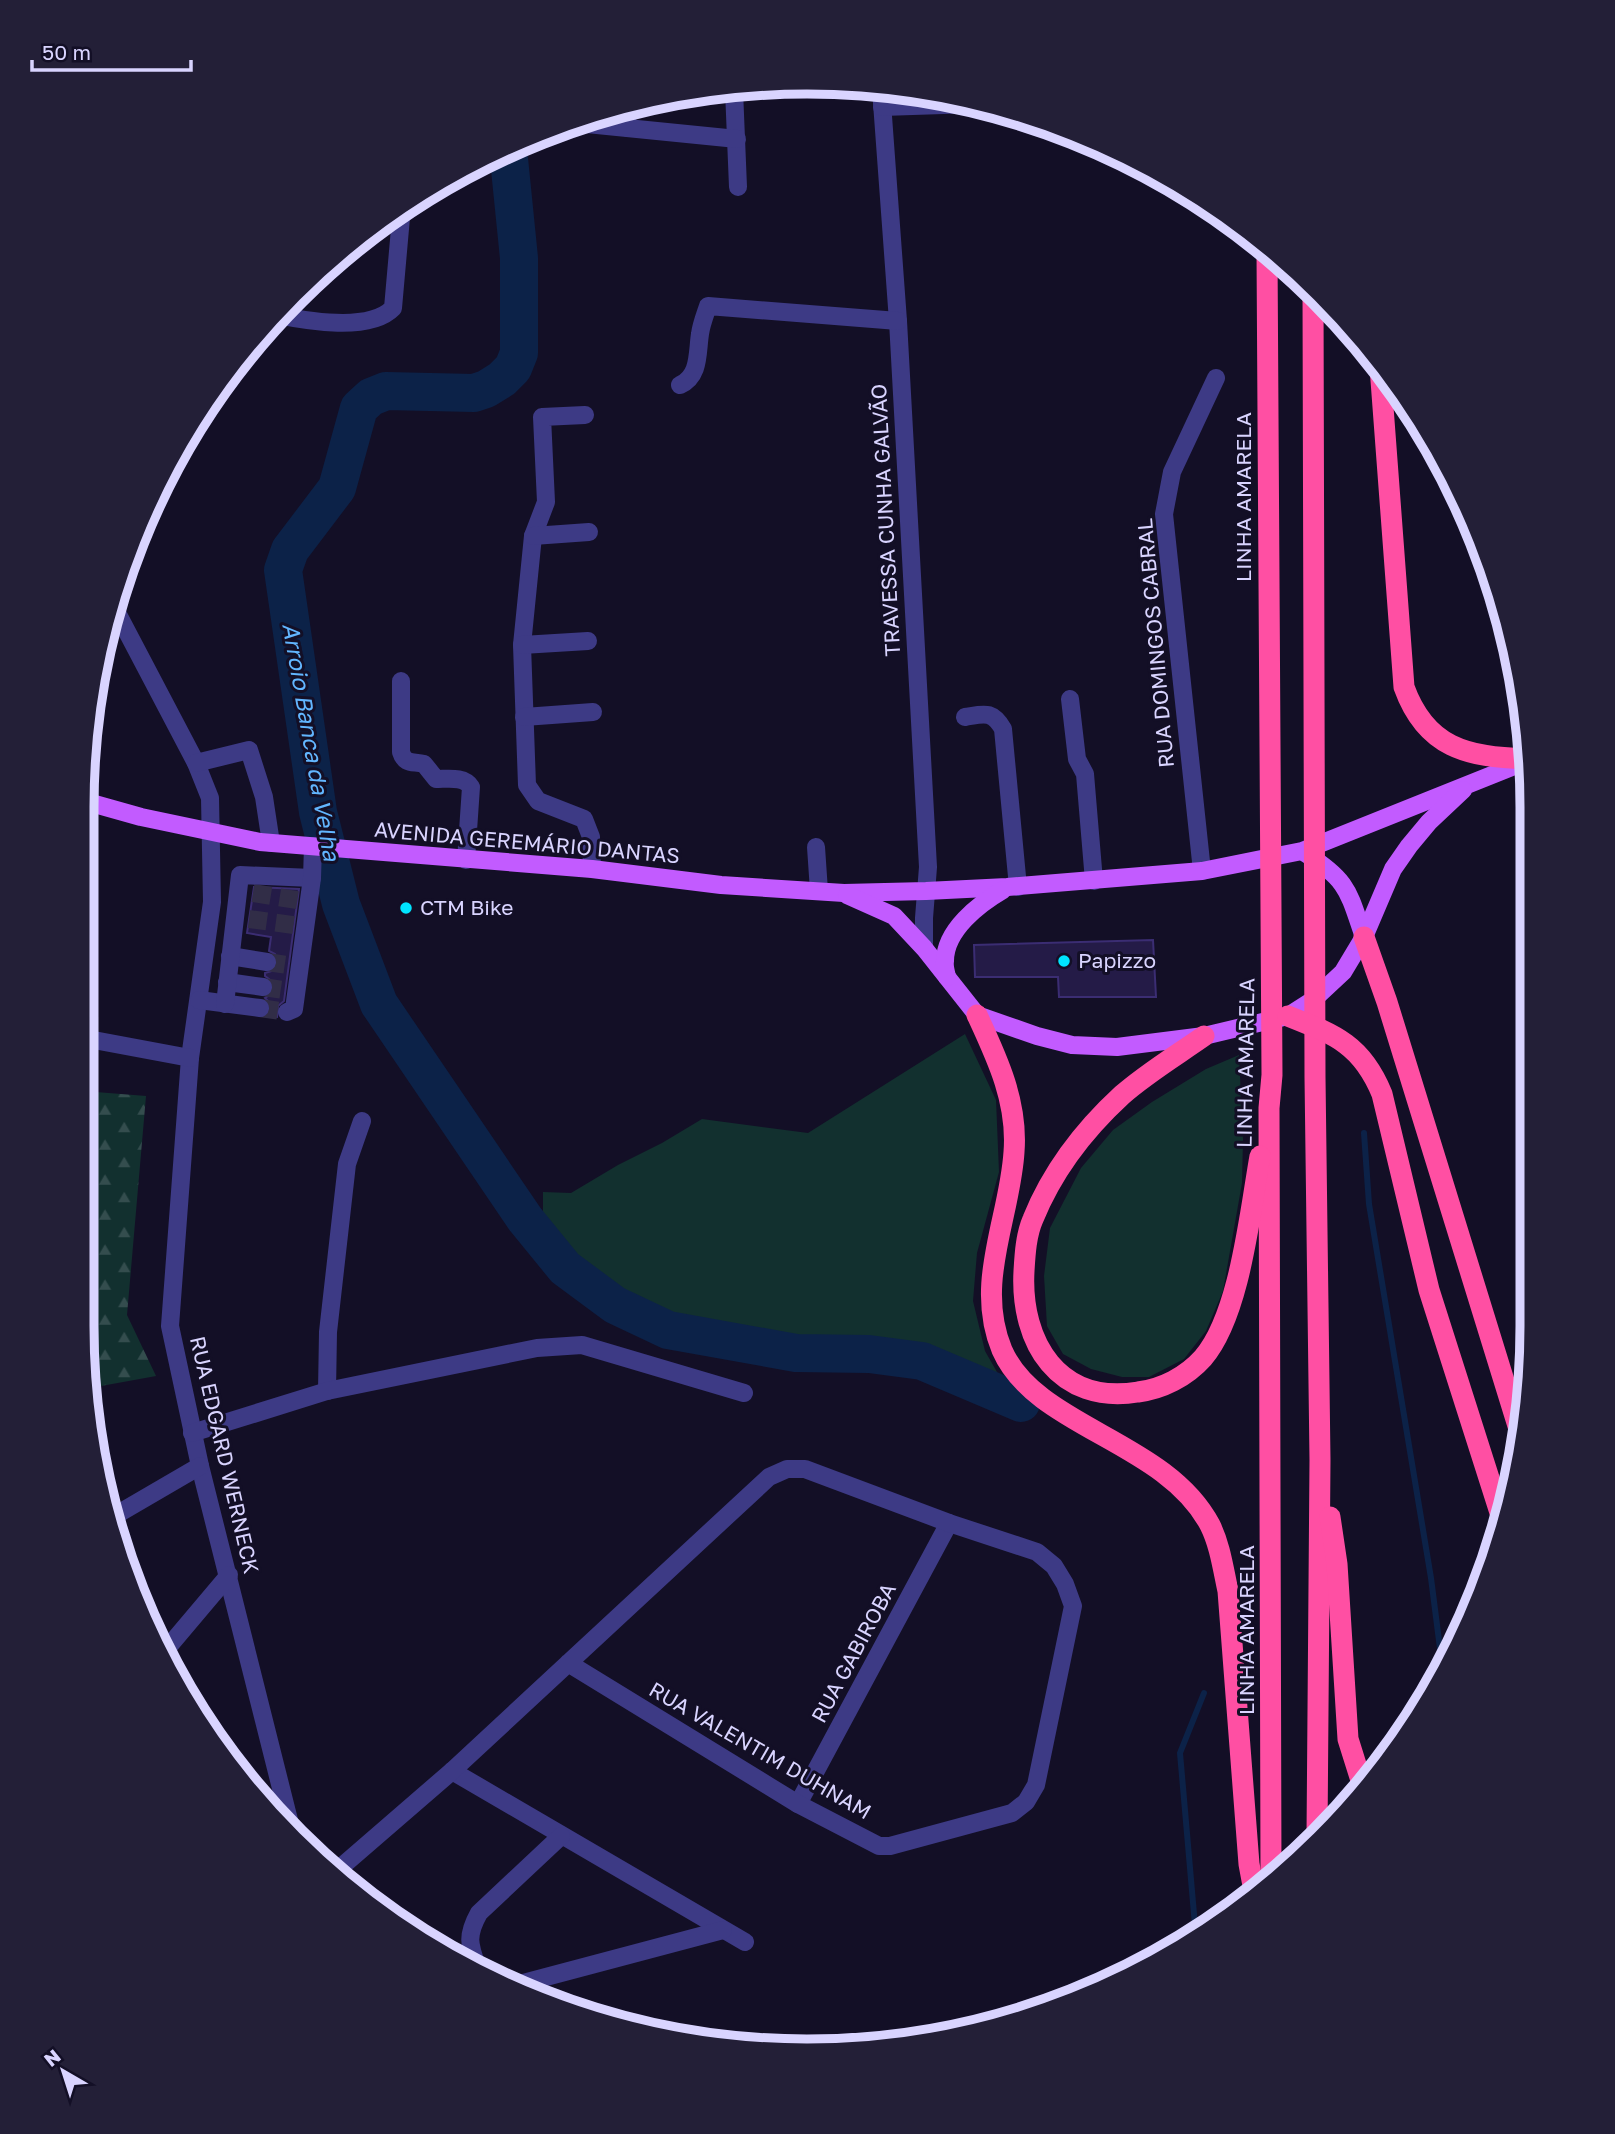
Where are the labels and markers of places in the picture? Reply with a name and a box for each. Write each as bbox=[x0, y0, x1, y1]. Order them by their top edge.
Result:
place label: CTM Bike bbox=[420, 894, 514, 920]
marker: CTM Bike bbox=[398, 900, 414, 916]
place label: Papizzo bbox=[1078, 947, 1156, 973]
marker: Papizzo bbox=[1056, 953, 1072, 969]

